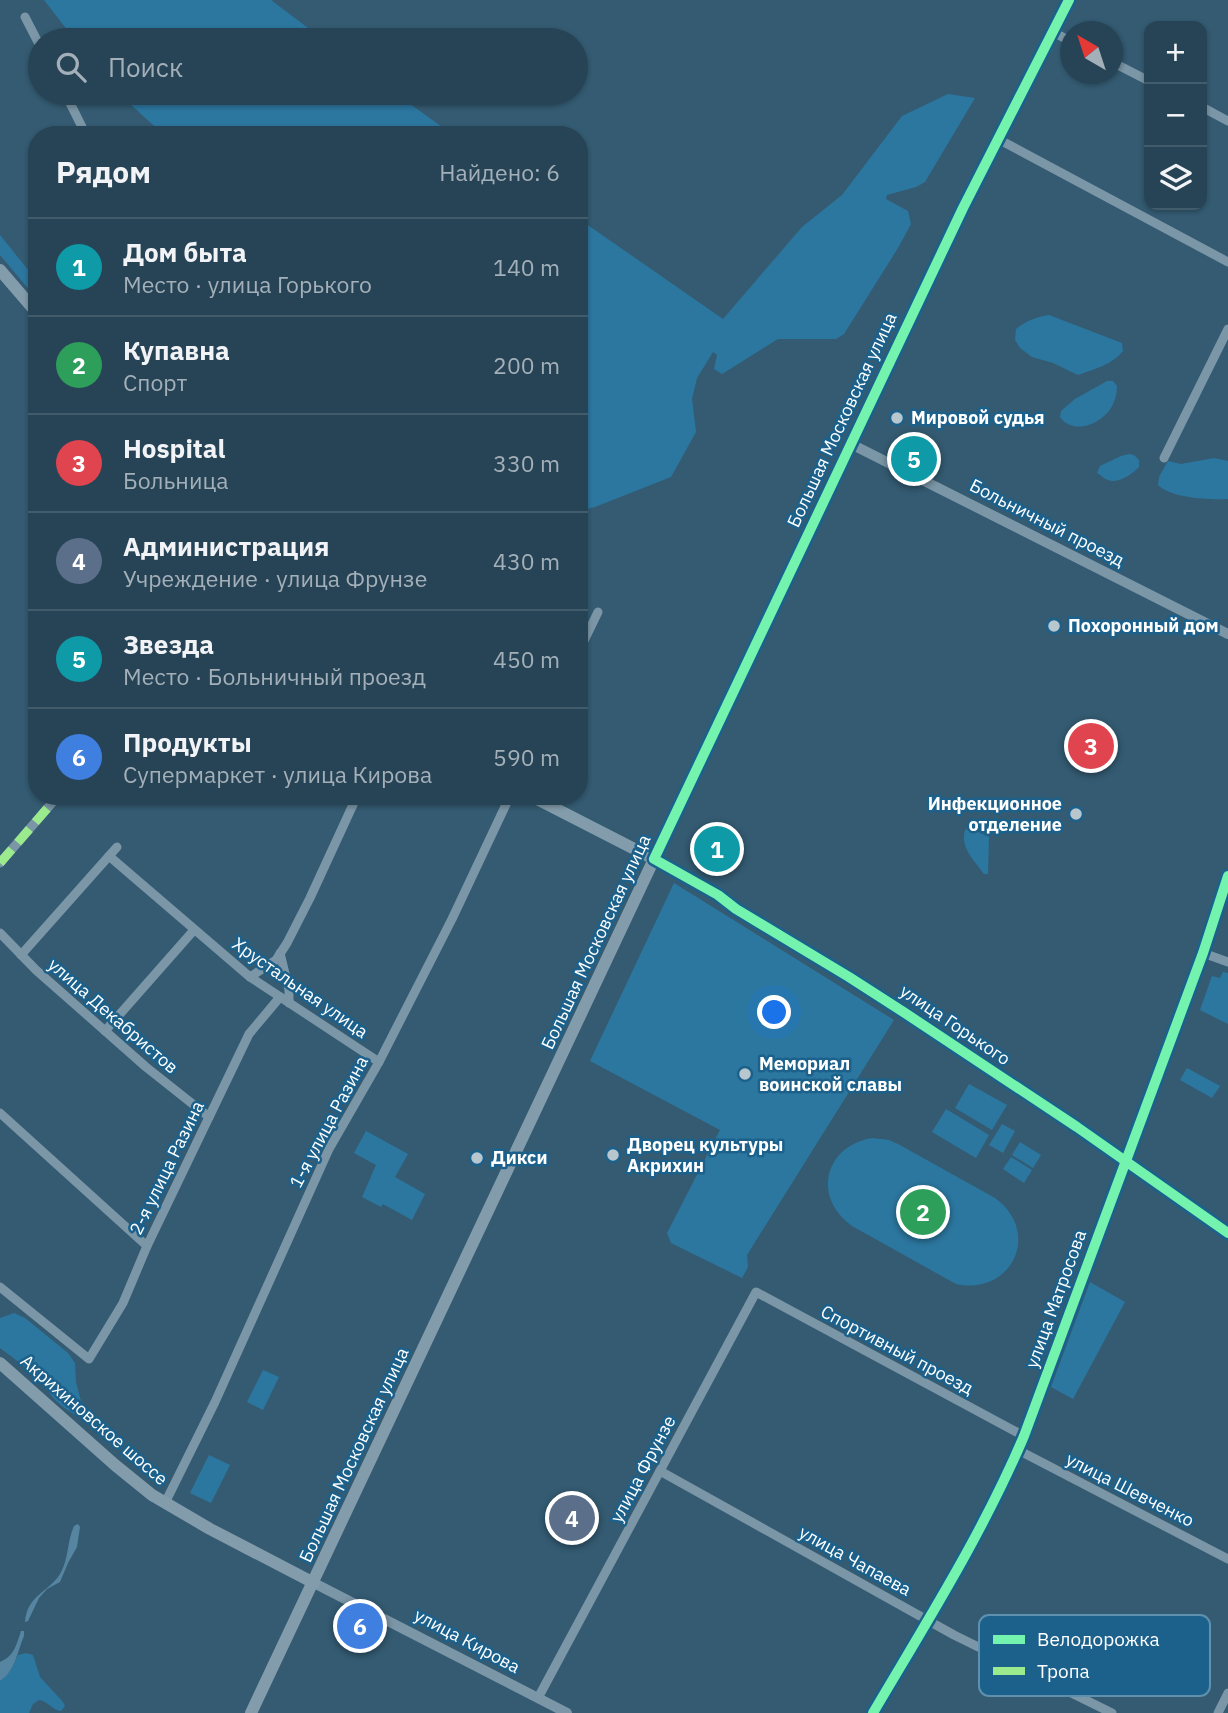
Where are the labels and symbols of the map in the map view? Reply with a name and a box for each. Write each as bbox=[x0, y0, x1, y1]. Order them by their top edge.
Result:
north arrow bbox=[1060, 21, 1123, 84]
street label: Большая Московская улица bbox=[782, 308, 902, 531]
place label: Мировой судья bbox=[911, 406, 1045, 429]
marker: Мировой судья bbox=[889, 410, 905, 426]
pin: 5 bbox=[891, 433, 937, 485]
street label: Больничный проезд bbox=[966, 474, 1129, 572]
place label: Похоронный дом bbox=[1068, 614, 1219, 637]
marker: Похоронный дом bbox=[1046, 618, 1062, 634]
pin: 3 bbox=[1068, 720, 1114, 772]
place label: Инфекционное отделение bbox=[928, 792, 1062, 836]
marker: Инфекционное отделение bbox=[1068, 806, 1084, 822]
pin: 1 bbox=[694, 823, 740, 875]
street label: Большая Московская улица bbox=[536, 830, 656, 1053]
street label: Хрустальная улица bbox=[228, 932, 373, 1043]
street label: улица Декабристов bbox=[43, 953, 183, 1078]
street label: улица Горького bbox=[896, 979, 1015, 1070]
your location bbox=[757, 995, 791, 1029]
street label: 1-я улица Разина bbox=[284, 1052, 373, 1192]
place label: Мемориал воинской славы bbox=[759, 1052, 902, 1096]
marker: Мемориал воинской славы bbox=[737, 1066, 753, 1082]
street label: 2-я улица Разина bbox=[124, 1097, 209, 1238]
place label: Дворец культуры Акрихин bbox=[627, 1133, 783, 1177]
place label: Дикси bbox=[491, 1146, 547, 1169]
marker: Дворец культуры Акрихин bbox=[605, 1147, 621, 1163]
marker: Дикси bbox=[469, 1150, 485, 1166]
pin: 2 bbox=[900, 1186, 946, 1238]
street label: улица Матросова bbox=[1020, 1226, 1091, 1371]
street label: Спортивный проезд bbox=[817, 1300, 978, 1400]
street label: Большая Московская улица bbox=[294, 1343, 414, 1566]
street label: Акрихиновское шоссе bbox=[16, 1349, 173, 1490]
street label: улица Фрунзе bbox=[605, 1411, 680, 1526]
street label: улица Шевченко bbox=[1062, 1447, 1198, 1532]
pin: 4 bbox=[549, 1492, 595, 1544]
street label: улица Чапаева bbox=[795, 1520, 916, 1601]
pin: 6 bbox=[337, 1600, 383, 1652]
street label: улица Кирова bbox=[410, 1603, 524, 1678]
legend bbox=[979, 1615, 1210, 1696]
text: Велодорожка bbox=[1037, 1627, 1160, 1651]
text: Тропа bbox=[1037, 1659, 1090, 1683]

